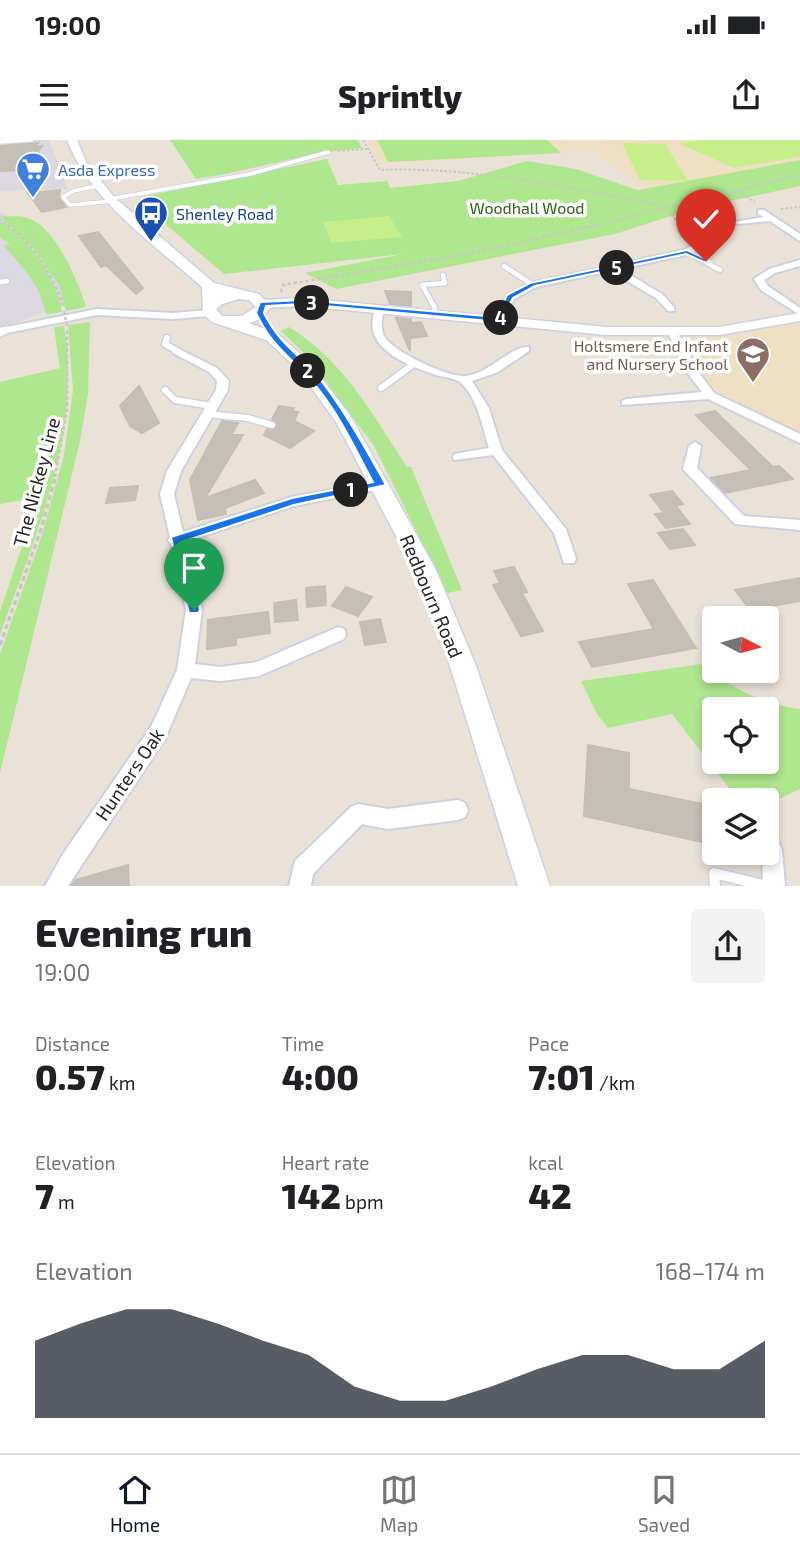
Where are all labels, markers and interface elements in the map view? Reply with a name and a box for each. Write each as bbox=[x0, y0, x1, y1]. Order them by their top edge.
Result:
text: 19:00 bbox=[35, 9, 101, 40]
icon: menu bbox=[35, 76, 73, 114]
text: Sprintly bbox=[338, 76, 462, 114]
icon: share bbox=[727, 76, 765, 114]
supermarket icon: Asda Express bbox=[14, 150, 52, 199]
place label: Asda Express bbox=[58, 160, 155, 179]
pin bbox=[676, 189, 736, 261]
bus stop icon: Shenley Road bbox=[132, 194, 170, 243]
park label: Woodhall Wood bbox=[470, 198, 585, 217]
icon: check bbox=[687, 200, 725, 238]
place label: Shenley Road bbox=[176, 204, 274, 223]
pin: 5 bbox=[600, 250, 634, 286]
text: 5 bbox=[611, 256, 622, 279]
pin: 3 bbox=[294, 286, 330, 320]
text: 3 bbox=[306, 291, 317, 314]
pin: 4 bbox=[484, 300, 518, 336]
text: 4 bbox=[494, 306, 507, 329]
school or university icon: Holtsmere End Infant and Nursery School bbox=[734, 335, 772, 384]
place label: Holtsmere End Infant and Nursery School bbox=[574, 336, 728, 373]
pin: 2 bbox=[290, 354, 326, 388]
text: 2 bbox=[302, 359, 313, 382]
street label: The Nickey Line bbox=[8, 415, 64, 549]
pin: 1 bbox=[334, 472, 368, 508]
text: 1 bbox=[346, 478, 355, 501]
street label: Redbourn Road bbox=[396, 531, 468, 661]
pin bbox=[164, 538, 224, 610]
icon: arrive bbox=[175, 549, 213, 587]
north arrow bbox=[702, 606, 779, 682]
map controls bbox=[702, 606, 779, 865]
button: locate bbox=[702, 697, 779, 774]
street label: Hunters Oak bbox=[90, 723, 168, 824]
button: layers bbox=[702, 788, 779, 865]
text: Evening run bbox=[35, 909, 252, 955]
button: share bbox=[691, 909, 765, 983]
text: 19:00 bbox=[35, 958, 90, 986]
text: Distance bbox=[35, 1032, 110, 1055]
text: Time bbox=[282, 1032, 324, 1055]
text: Pace bbox=[528, 1032, 569, 1055]
text: 0.57 bbox=[35, 1055, 105, 1097]
text: 4:00 bbox=[282, 1055, 359, 1097]
text: 7:01 bbox=[528, 1055, 595, 1097]
text: km bbox=[105, 1071, 135, 1094]
text: /km bbox=[595, 1071, 635, 1094]
text: Elevation bbox=[35, 1151, 116, 1174]
text: Heart rate bbox=[282, 1151, 370, 1174]
text: kcal bbox=[528, 1151, 563, 1174]
text: 7 bbox=[35, 1174, 54, 1216]
text: 142 bbox=[282, 1174, 341, 1216]
text: 42 bbox=[528, 1174, 572, 1216]
text: m bbox=[54, 1190, 75, 1213]
text: bpm bbox=[341, 1190, 384, 1213]
text: Elevation bbox=[35, 1257, 133, 1285]
text: 168–174 m bbox=[655, 1257, 765, 1285]
tab: Home bbox=[110, 1471, 160, 1536]
tab: Map bbox=[380, 1471, 418, 1536]
tab: Saved bbox=[638, 1471, 690, 1536]

